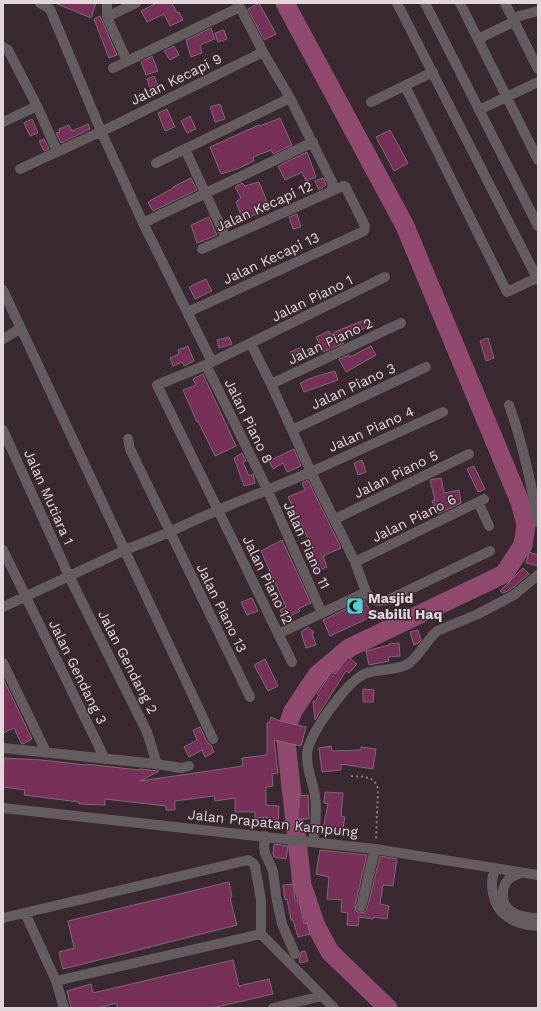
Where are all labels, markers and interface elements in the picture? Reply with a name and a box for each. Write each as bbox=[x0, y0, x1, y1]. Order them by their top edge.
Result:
street label: Jalan Kecapi 9 bbox=[128, 50, 224, 108]
street label: Jalan Kecapi 12 bbox=[213, 177, 315, 235]
street label: Jalan Kecapi 13 bbox=[220, 229, 322, 287]
street label: Jalan Piano 1 bbox=[269, 271, 355, 325]
street label: Jalan Piano 2 bbox=[285, 314, 375, 368]
street label: Jalan Piano 3 bbox=[308, 359, 398, 413]
street label: Jalan Piano 8 bbox=[222, 376, 276, 466]
street label: Jalan Piano 4 bbox=[326, 403, 416, 455]
street label: Jalan Mutiara 1 bbox=[21, 447, 77, 547]
street label: Jalan Piano 5 bbox=[351, 447, 441, 501]
street label: Jalan Piano 6 bbox=[369, 491, 459, 545]
street label: Jalan Piano 11 bbox=[281, 499, 333, 591]
street label: Jalan Piano 12 bbox=[240, 533, 296, 627]
street label: Jalan Piano 13 bbox=[194, 561, 250, 655]
place label: Masjid Sabilil Haq bbox=[368, 590, 442, 622]
mosque icon: Masjid Sabilil Haq bbox=[345, 596, 365, 616]
street label: Jalan Gendang 2 bbox=[95, 608, 161, 716]
street label: Jalan Gendang 3 bbox=[46, 617, 110, 727]
street label: Jalan Prapatan Kampung bbox=[187, 806, 359, 840]

